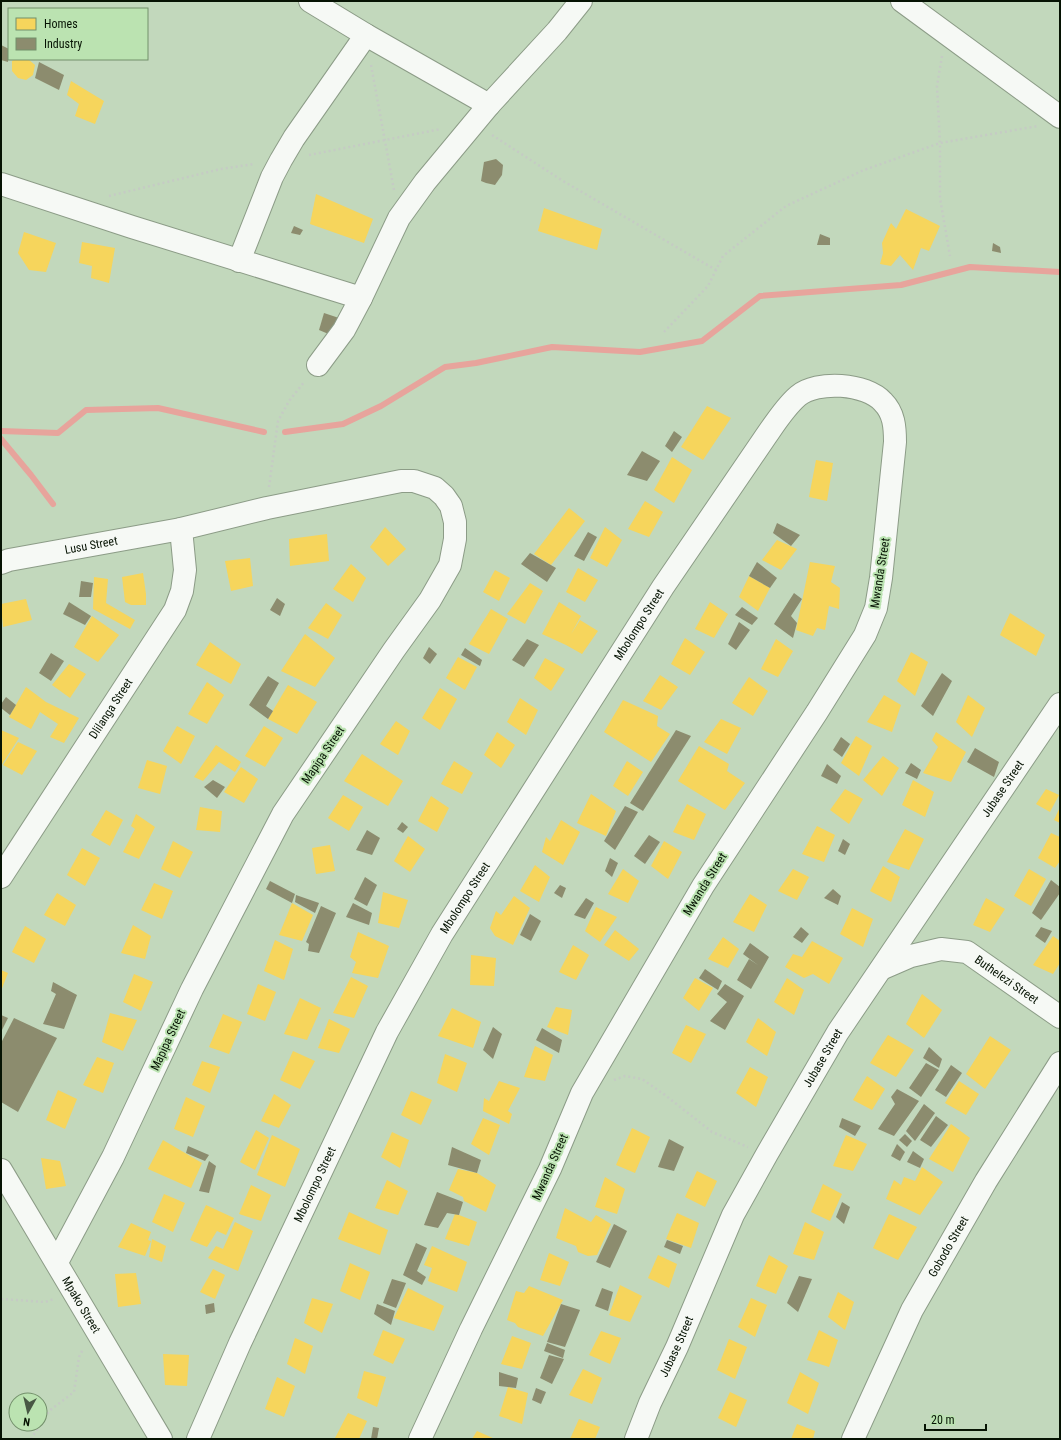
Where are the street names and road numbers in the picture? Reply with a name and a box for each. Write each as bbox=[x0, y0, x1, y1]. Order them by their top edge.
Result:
street label: Lusu Street bbox=[64, 533, 119, 557]
street label: Mwanda Street bbox=[868, 536, 893, 609]
street label: Mbolompo Street bbox=[611, 586, 667, 663]
street label: Dlilanga Street bbox=[86, 675, 136, 741]
street label: Mapipa Street bbox=[299, 723, 348, 786]
street label: Jubase Street bbox=[979, 757, 1027, 820]
street label: Mwanda Street bbox=[680, 850, 730, 918]
street label: Mbolompo Street bbox=[437, 859, 493, 936]
street label: Buthelezi Street bbox=[972, 953, 1042, 1007]
street label: Mapipa Street bbox=[148, 1007, 188, 1073]
street label: Jubase Street bbox=[800, 1026, 845, 1090]
street label: Mwanda Street bbox=[529, 1131, 571, 1202]
street label: Mbolompo Street bbox=[291, 1144, 339, 1225]
street label: Gobodo Street bbox=[925, 1213, 972, 1280]
street label: Mpako Street bbox=[59, 1274, 104, 1336]
street label: Jubase Street bbox=[657, 1314, 696, 1379]

